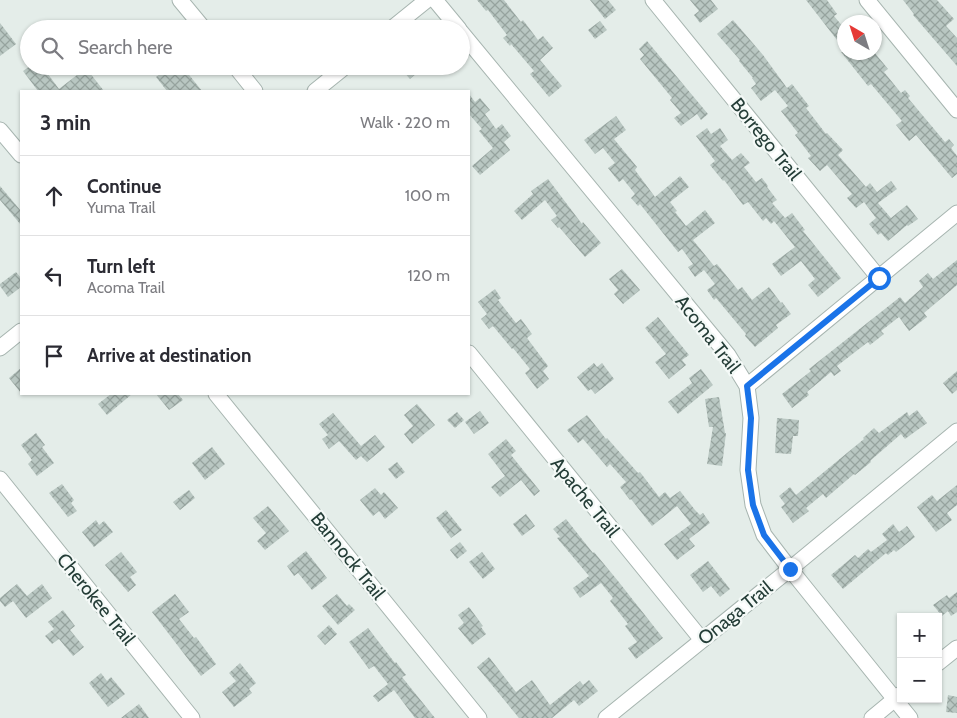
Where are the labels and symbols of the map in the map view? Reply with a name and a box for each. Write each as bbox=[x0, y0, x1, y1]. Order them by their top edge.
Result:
north arrow bbox=[837, 15, 882, 60]
street label: Borrego Trail bbox=[726, 93, 807, 185]
route start bbox=[868, 267, 891, 290]
street label: Acoma Trail bbox=[670, 290, 746, 378]
street label: Apache Trail bbox=[546, 452, 625, 542]
street label: Bannock Trail bbox=[306, 508, 390, 605]
street label: Cherokee Trail bbox=[52, 548, 140, 650]
route end bbox=[779, 558, 802, 581]
street label: Onaga Trail bbox=[693, 576, 777, 650]

